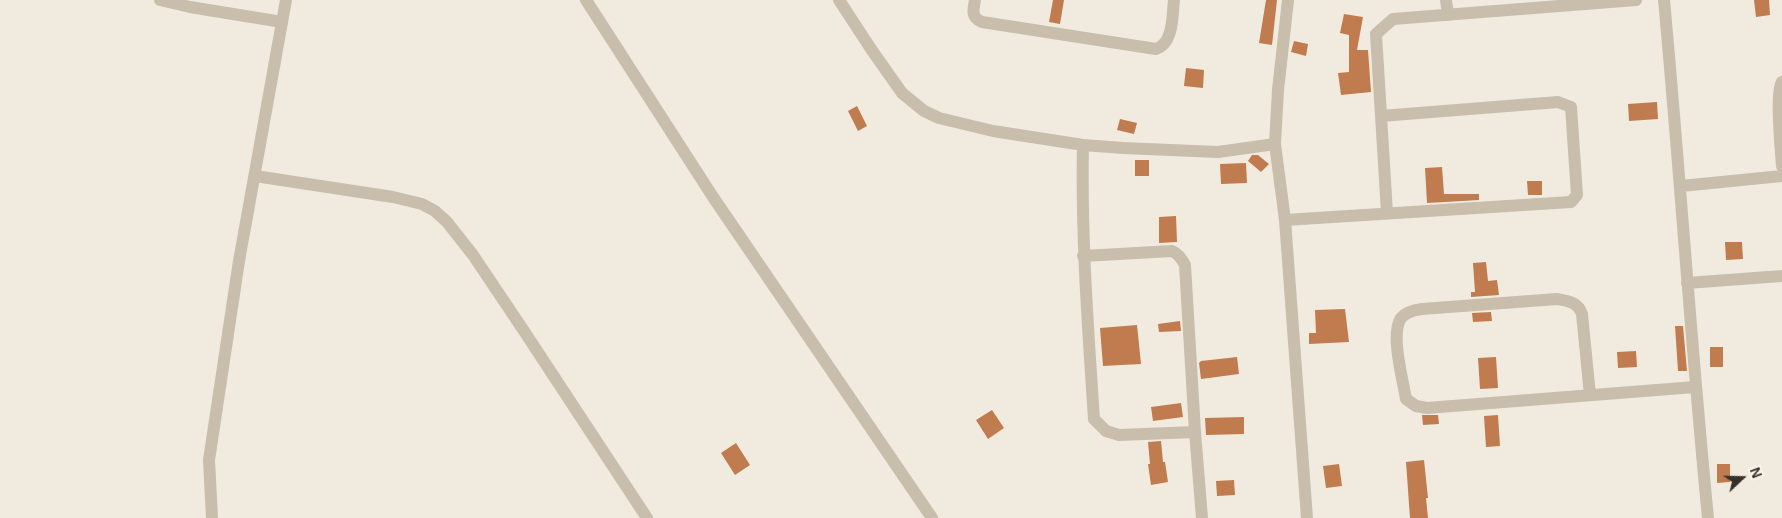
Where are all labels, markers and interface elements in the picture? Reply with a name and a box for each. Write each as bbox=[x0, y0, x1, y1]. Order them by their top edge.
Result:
north arrow bbox=[1717, 453, 1767, 503]
text: N bbox=[1747, 465, 1765, 480]

